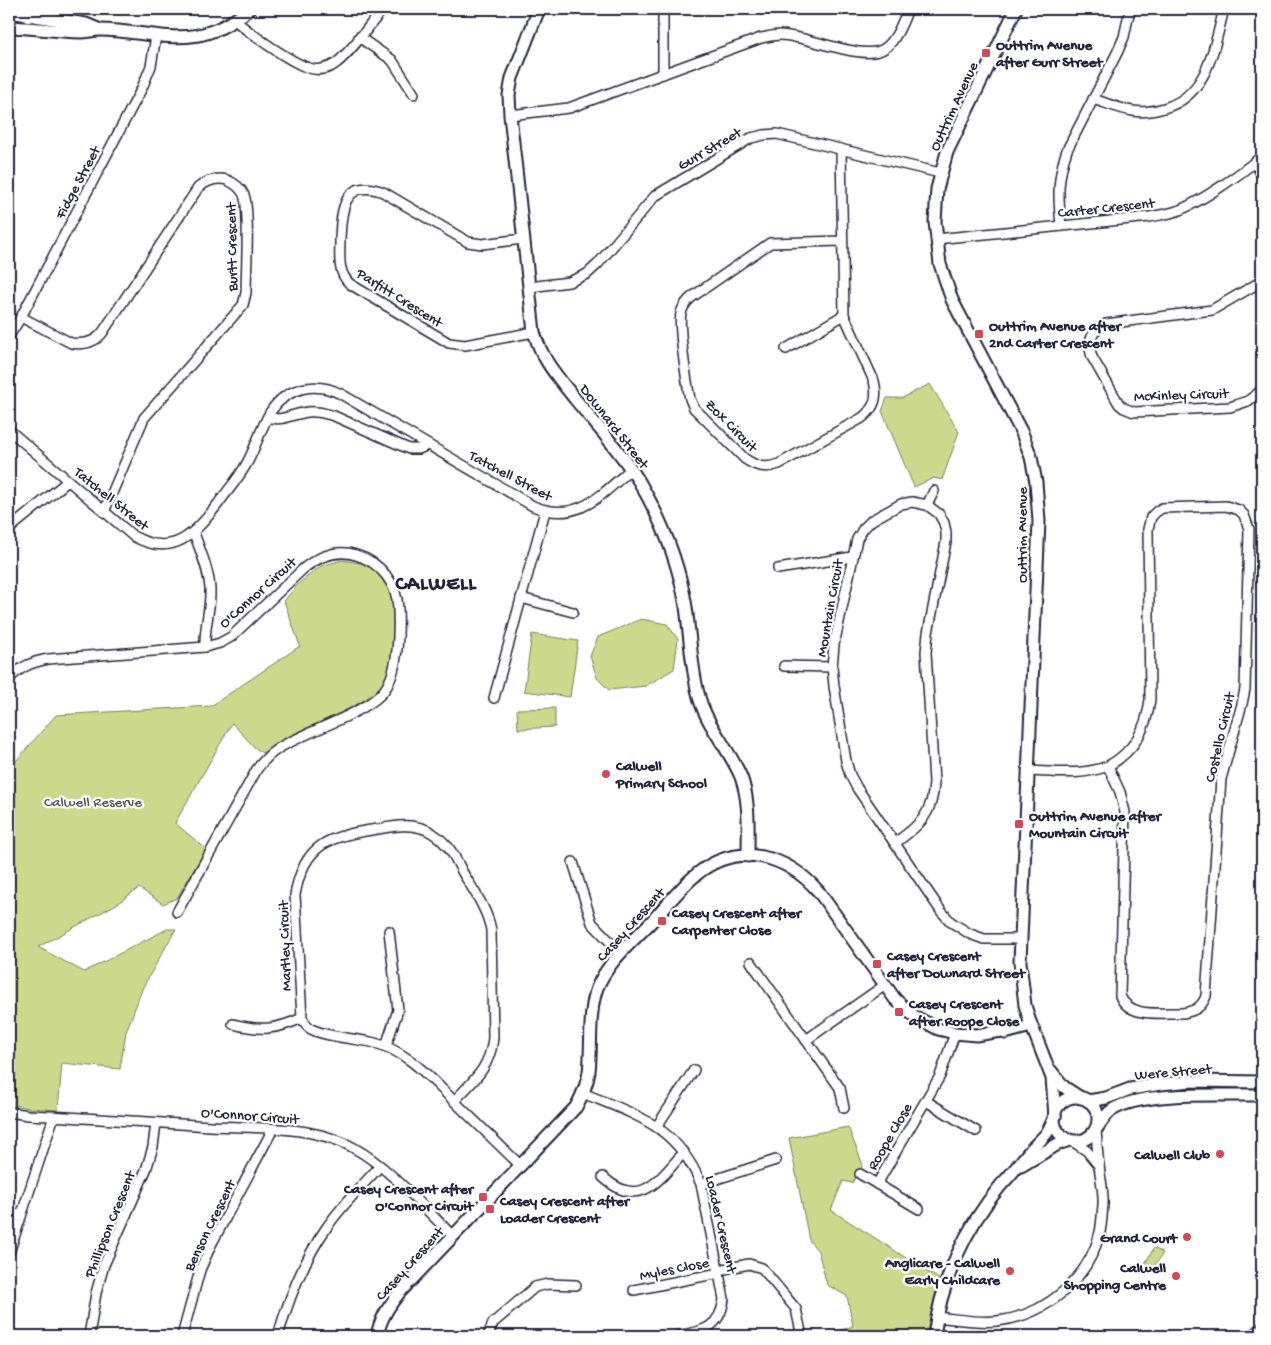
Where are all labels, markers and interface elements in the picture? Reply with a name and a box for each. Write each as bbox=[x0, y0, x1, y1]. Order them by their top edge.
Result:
place label: Outtrim Avenue after Gurr Street bbox=[995, 37, 1104, 72]
marker: Outtrim Avenue after Gurr Street bbox=[980, 47, 992, 59]
street label: Outtrim Avenue bbox=[926, 59, 983, 154]
street label: Gurr Street bbox=[675, 123, 747, 175]
street label: Fidge Street bbox=[52, 142, 106, 223]
street label: Carter Crescent bbox=[1057, 195, 1157, 223]
street label: Burtt Crescent bbox=[223, 201, 243, 292]
street label: Parfitt Crescent bbox=[352, 264, 447, 333]
place label: Outtrim Avenue after 2nd Carter Crescent bbox=[989, 318, 1123, 353]
marker: Outtrim Avenue after 2nd Carter Crescent bbox=[973, 328, 985, 340]
street label: Downard Street bbox=[574, 381, 653, 475]
street label: McKinley Circuit bbox=[1134, 385, 1230, 407]
street label: Zox Circuit bbox=[700, 396, 762, 458]
street label: Tatchell Street bbox=[465, 447, 556, 507]
street label: Tatchell Street bbox=[69, 463, 153, 536]
street label: Outtrim Avenue bbox=[1014, 487, 1032, 583]
street label: O'Connor Circuit bbox=[216, 553, 302, 633]
street label: Mountain Circuit bbox=[814, 556, 849, 659]
district label: CALWELL bbox=[394, 574, 477, 597]
street label: Costello Circuit bbox=[1202, 689, 1240, 784]
place label: Calwell Primary School bbox=[615, 758, 708, 793]
marker: Calwell Primary School bbox=[600, 768, 612, 780]
park label: Calwell Reserve bbox=[44, 794, 142, 812]
place label: Outtrim Avenue after Mountain Circuit bbox=[1029, 808, 1163, 843]
marker: Outtrim Avenue after Mountain Circuit bbox=[1013, 818, 1025, 830]
street label: Casey Crescent bbox=[594, 883, 671, 966]
street label: Martley Circuit bbox=[275, 899, 297, 991]
place label: Casey Crescent after Carpenter Close bbox=[671, 905, 803, 940]
marker: Casey Crescent after Carpenter Close bbox=[656, 915, 668, 927]
place label: Casey Crescent after Downard Street bbox=[886, 948, 1027, 983]
marker: Casey Crescent after Downard Street bbox=[871, 958, 883, 970]
place label: Casey Crescent after Roope Close bbox=[908, 996, 1020, 1031]
marker: Casey Crescent after Roope Close bbox=[893, 1006, 905, 1018]
street label: Were Street bbox=[1134, 1061, 1214, 1085]
street label: Roope Close bbox=[864, 1100, 917, 1174]
street label: O'Connor Circuit bbox=[200, 1105, 301, 1130]
place label: Calwell Club bbox=[1133, 1147, 1210, 1165]
marker: Calwell Club bbox=[1214, 1148, 1226, 1160]
street label: Phillipson Crescent bbox=[81, 1167, 141, 1282]
street label: Loader Crescent bbox=[700, 1174, 740, 1277]
street label: Benson Crescent bbox=[180, 1176, 241, 1275]
place label: Casey Crescent after O'Connor Circuit bbox=[343, 1181, 475, 1216]
marker: Casey Crescent after O'Connor Circuit bbox=[477, 1191, 489, 1203]
place label: Casey Crescent after Loader Crescent bbox=[499, 1193, 631, 1228]
marker: Casey Crescent after Loader Crescent bbox=[484, 1203, 496, 1215]
street label: Casey Crescent bbox=[373, 1222, 450, 1305]
place label: Grand Court bbox=[1100, 1230, 1179, 1248]
marker: Grand Court bbox=[1181, 1231, 1193, 1243]
street label: Myles Close bbox=[638, 1254, 711, 1286]
place label: Anglicare - Calwell Early Childcare bbox=[884, 1255, 1001, 1290]
place label: Calwell Shopping Centre bbox=[1064, 1260, 1167, 1295]
marker: Anglicare - Calwell Early Childcare bbox=[1004, 1265, 1016, 1277]
marker: Calwell Shopping Centre bbox=[1170, 1270, 1182, 1282]

